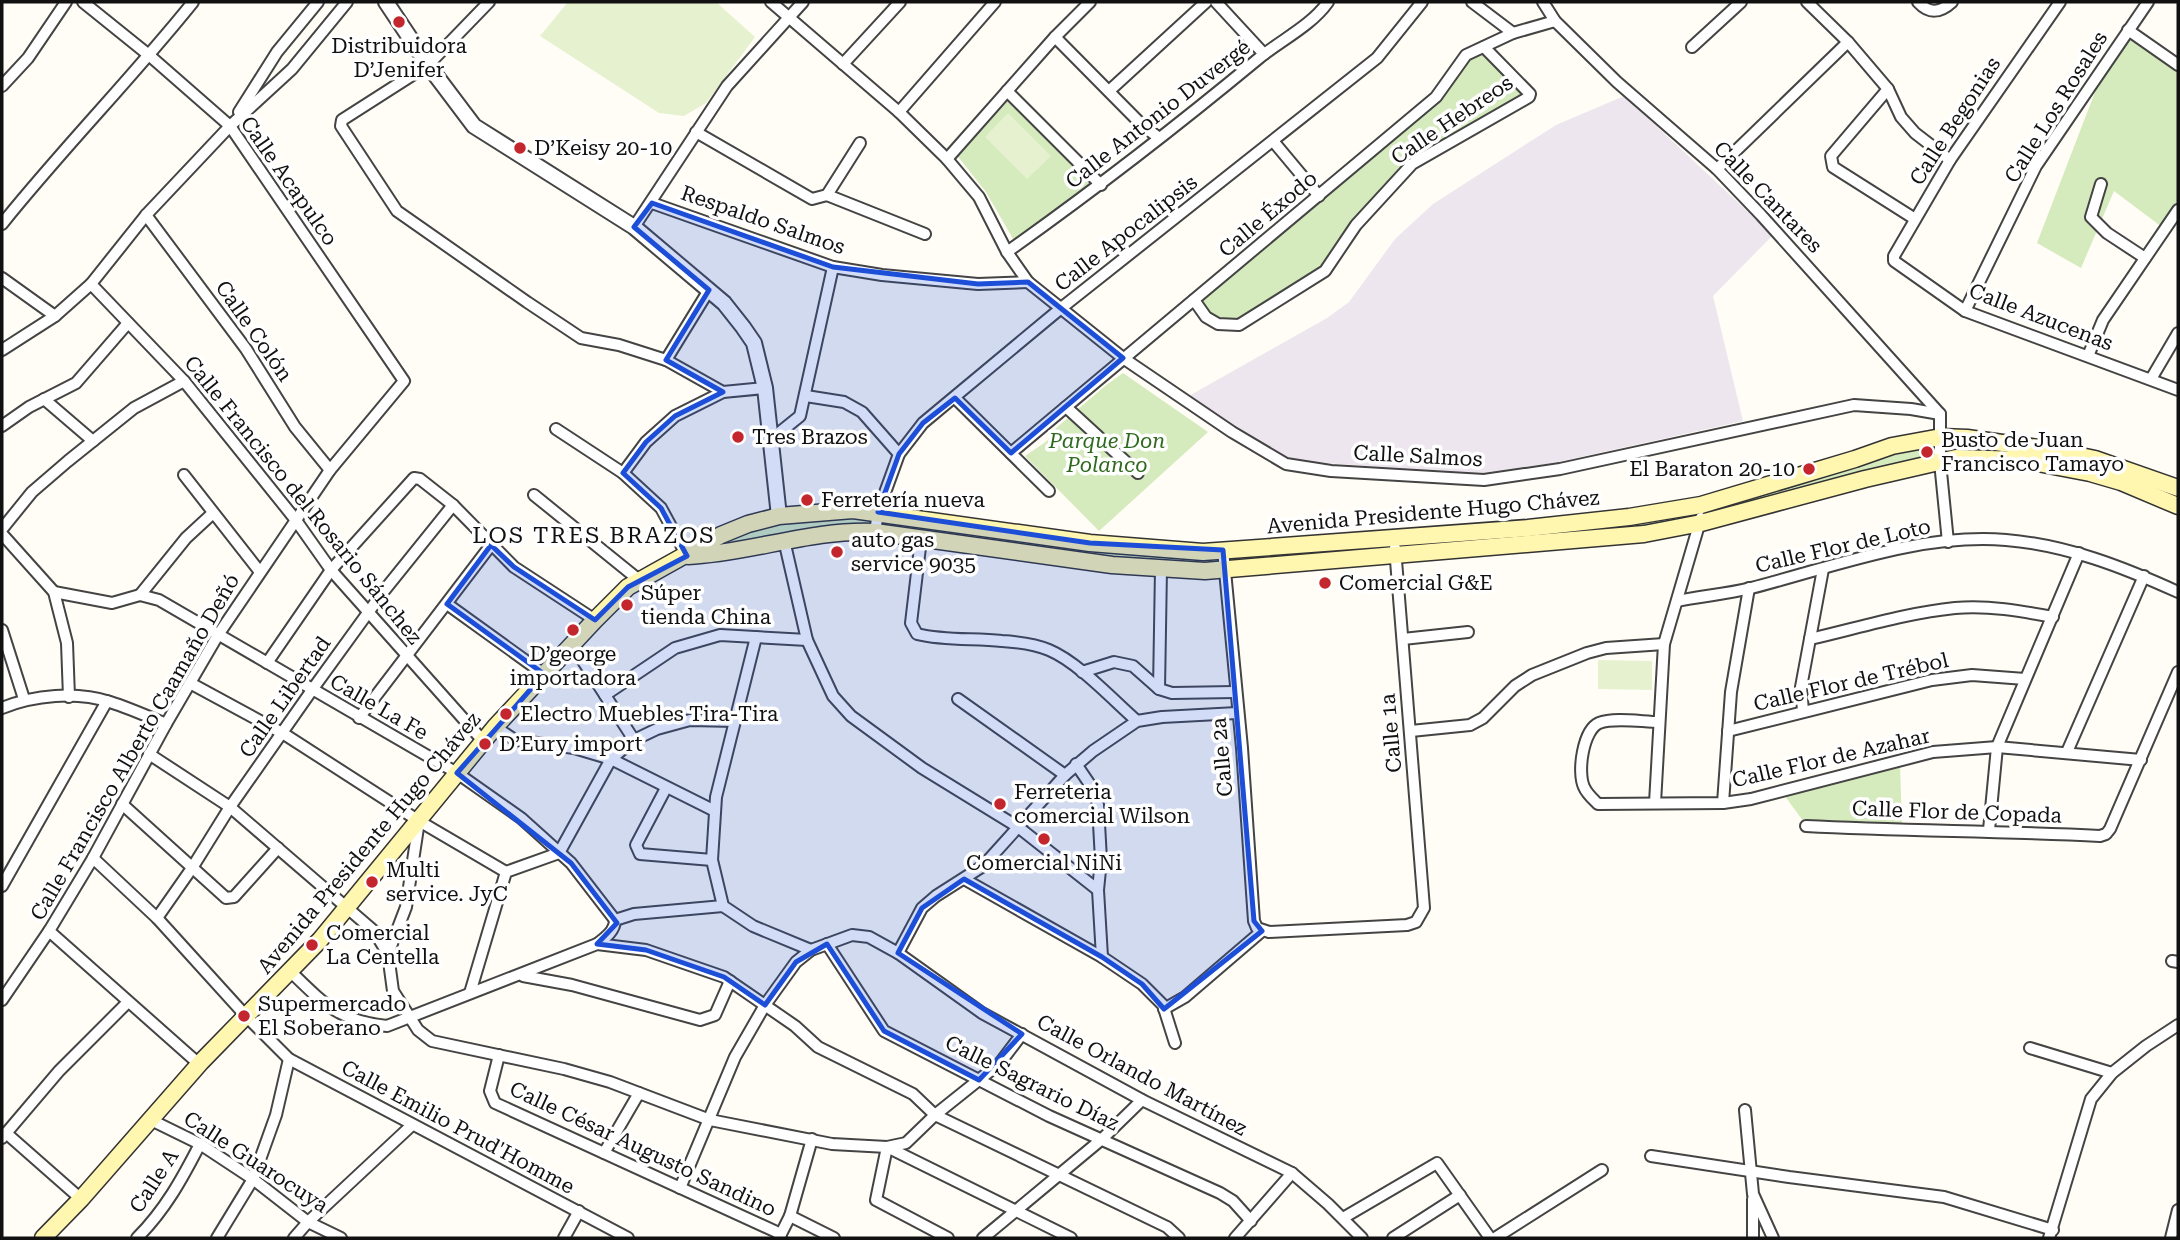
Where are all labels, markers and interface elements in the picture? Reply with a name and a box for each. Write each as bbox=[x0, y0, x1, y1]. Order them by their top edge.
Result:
marker: Distribuidora D’Jenifer bbox=[391, 14, 407, 30]
street label: Calle Los Rosales bbox=[2000, 27, 2112, 187]
place label: Distribuidora D’Jenifer bbox=[331, 34, 467, 82]
street label: Calle Antonio Duvergé bbox=[1061, 35, 1255, 193]
street label: Calle Begonias bbox=[1905, 52, 2005, 189]
street label: Calle Hebreos bbox=[1387, 71, 1517, 169]
street label: Calle Acapulco bbox=[236, 112, 342, 250]
place label: D’Keisy 20-10 bbox=[534, 136, 672, 160]
street label: Calle Cantares bbox=[1709, 136, 1827, 258]
marker: D’Keisy 20-10 bbox=[512, 140, 528, 156]
street label: Calle Éxodo bbox=[1213, 165, 1322, 262]
street label: Calle Apocalipsis bbox=[1050, 170, 1202, 296]
street label: Respaldo Salmos bbox=[678, 181, 848, 259]
street label: Calle Colón bbox=[211, 276, 298, 386]
street label: Calle Azucenas bbox=[1966, 279, 2116, 355]
street label: Calle Francisco del Rosario Sánchez bbox=[179, 351, 427, 649]
place label: Tres Brazos bbox=[752, 425, 868, 449]
place label: Busto de Juan Francisco Tamayo bbox=[1941, 428, 2124, 476]
marker: Tres Brazos bbox=[730, 429, 746, 445]
park label: Parque Don Polanco bbox=[1048, 429, 1165, 477]
street label: Calle Salmos bbox=[1353, 441, 1483, 471]
marker: Busto de Juan Francisco Tamayo bbox=[1919, 444, 1935, 460]
place label: El Baraton 20-10 bbox=[1629, 457, 1795, 481]
marker: El Baraton 20-10 bbox=[1801, 461, 1817, 477]
street label: Avenida Presidente Hugo Chávez bbox=[1266, 486, 1600, 538]
place label: Ferretería nueva bbox=[821, 488, 985, 512]
marker: Ferretería nueva bbox=[799, 492, 815, 508]
street label: Calle Flor de Loto bbox=[1753, 514, 1933, 578]
district label: LOS TRES BRAZOS bbox=[472, 522, 716, 549]
place label: auto gas service 9035 bbox=[851, 528, 976, 576]
marker: auto gas service 9035 bbox=[829, 544, 845, 560]
street label: Calle Francisco Alberto Caamaño Deñó bbox=[26, 570, 244, 924]
place label: Comercial G&E bbox=[1339, 571, 1493, 595]
marker: Comercial G&E bbox=[1317, 575, 1333, 591]
place label: Súper tienda China bbox=[641, 581, 772, 629]
marker: Súper tienda China bbox=[619, 597, 635, 613]
marker: D’george importadora bbox=[565, 622, 581, 638]
street label: Calle Libertad bbox=[234, 631, 336, 762]
place label: D’george importadora bbox=[510, 642, 637, 690]
street label: Calle Flor de Trébol bbox=[1751, 648, 1951, 716]
street label: Calle La Fe bbox=[326, 669, 432, 745]
street label: Calle 1a bbox=[1376, 692, 1406, 774]
place label: Electro Muebles Tira-Tira bbox=[520, 702, 779, 726]
marker: Electro Muebles Tira-Tira bbox=[498, 706, 514, 722]
street label: Avenida Presidente Hugo Chávez bbox=[253, 707, 485, 978]
street label: Calle 2a bbox=[1207, 716, 1237, 798]
street label: Calle Flor de Azahar bbox=[1730, 723, 1933, 792]
place label: D’Eury import bbox=[499, 732, 643, 756]
marker: D’Eury import bbox=[477, 736, 493, 752]
place label: Ferreteria comercial Wilson bbox=[1014, 780, 1191, 828]
marker: Ferreteria comercial Wilson bbox=[992, 796, 1008, 812]
street label: Calle Flor de Copada bbox=[1852, 796, 2063, 828]
marker: Comercial NiNi bbox=[1036, 831, 1052, 847]
place label: Comercial NiNi bbox=[966, 851, 1122, 875]
place label: Multi service. JyC bbox=[386, 858, 508, 906]
marker: Multi service. JyC bbox=[364, 874, 380, 890]
place label: Comercial La Centella bbox=[326, 921, 440, 969]
marker: Comercial La Centella bbox=[304, 937, 320, 953]
place label: Supermercado El Soberano bbox=[258, 992, 406, 1040]
marker: Supermercado El Soberano bbox=[236, 1008, 252, 1024]
street label: Calle Orlando Martínez bbox=[1033, 1009, 1251, 1141]
street label: Calle Sagrario Díaz bbox=[941, 1031, 1123, 1136]
street label: Calle Emilio Prud'Homme bbox=[337, 1055, 579, 1199]
street label: Calle César Augusto Sandino bbox=[506, 1077, 780, 1221]
street label: Calle Guarocuya bbox=[179, 1106, 333, 1218]
street label: Calle A bbox=[125, 1144, 184, 1217]

